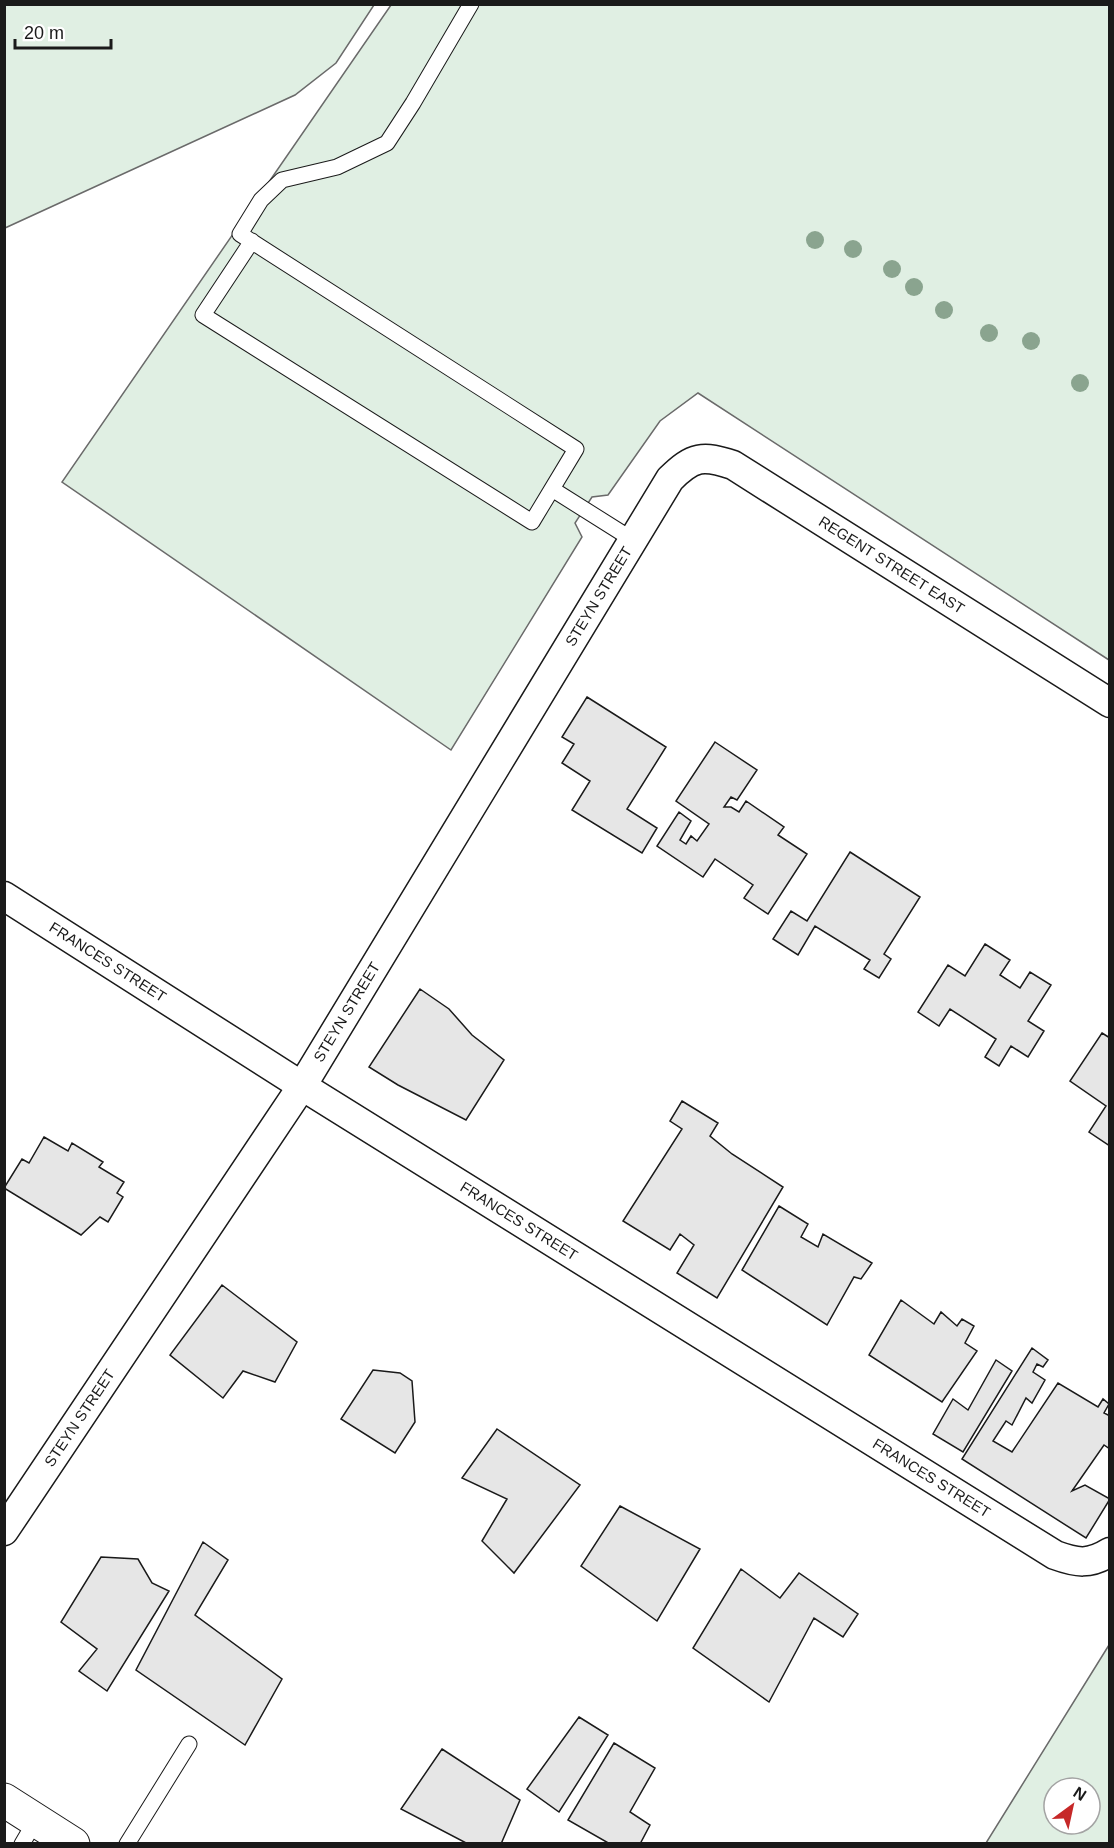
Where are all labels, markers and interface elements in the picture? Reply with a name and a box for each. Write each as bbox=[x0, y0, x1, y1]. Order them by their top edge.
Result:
scale bar bbox=[15, 12, 111, 50]
text: 20 m bbox=[24, 23, 64, 43]
street label: REGENT STREET EAST bbox=[816, 512, 968, 617]
street label: STEYN STREET bbox=[562, 543, 635, 649]
street label: FRANCES STREET bbox=[46, 918, 170, 1005]
street label: STEYN STREET bbox=[310, 959, 383, 1065]
street label: FRANCES STREET bbox=[457, 1178, 581, 1264]
street label: STEYN STREET bbox=[41, 1366, 118, 1470]
street label: FRANCES STREET bbox=[870, 1435, 994, 1521]
north arrow bbox=[1042, 1776, 1102, 1836]
text: N bbox=[1070, 1784, 1089, 1804]

